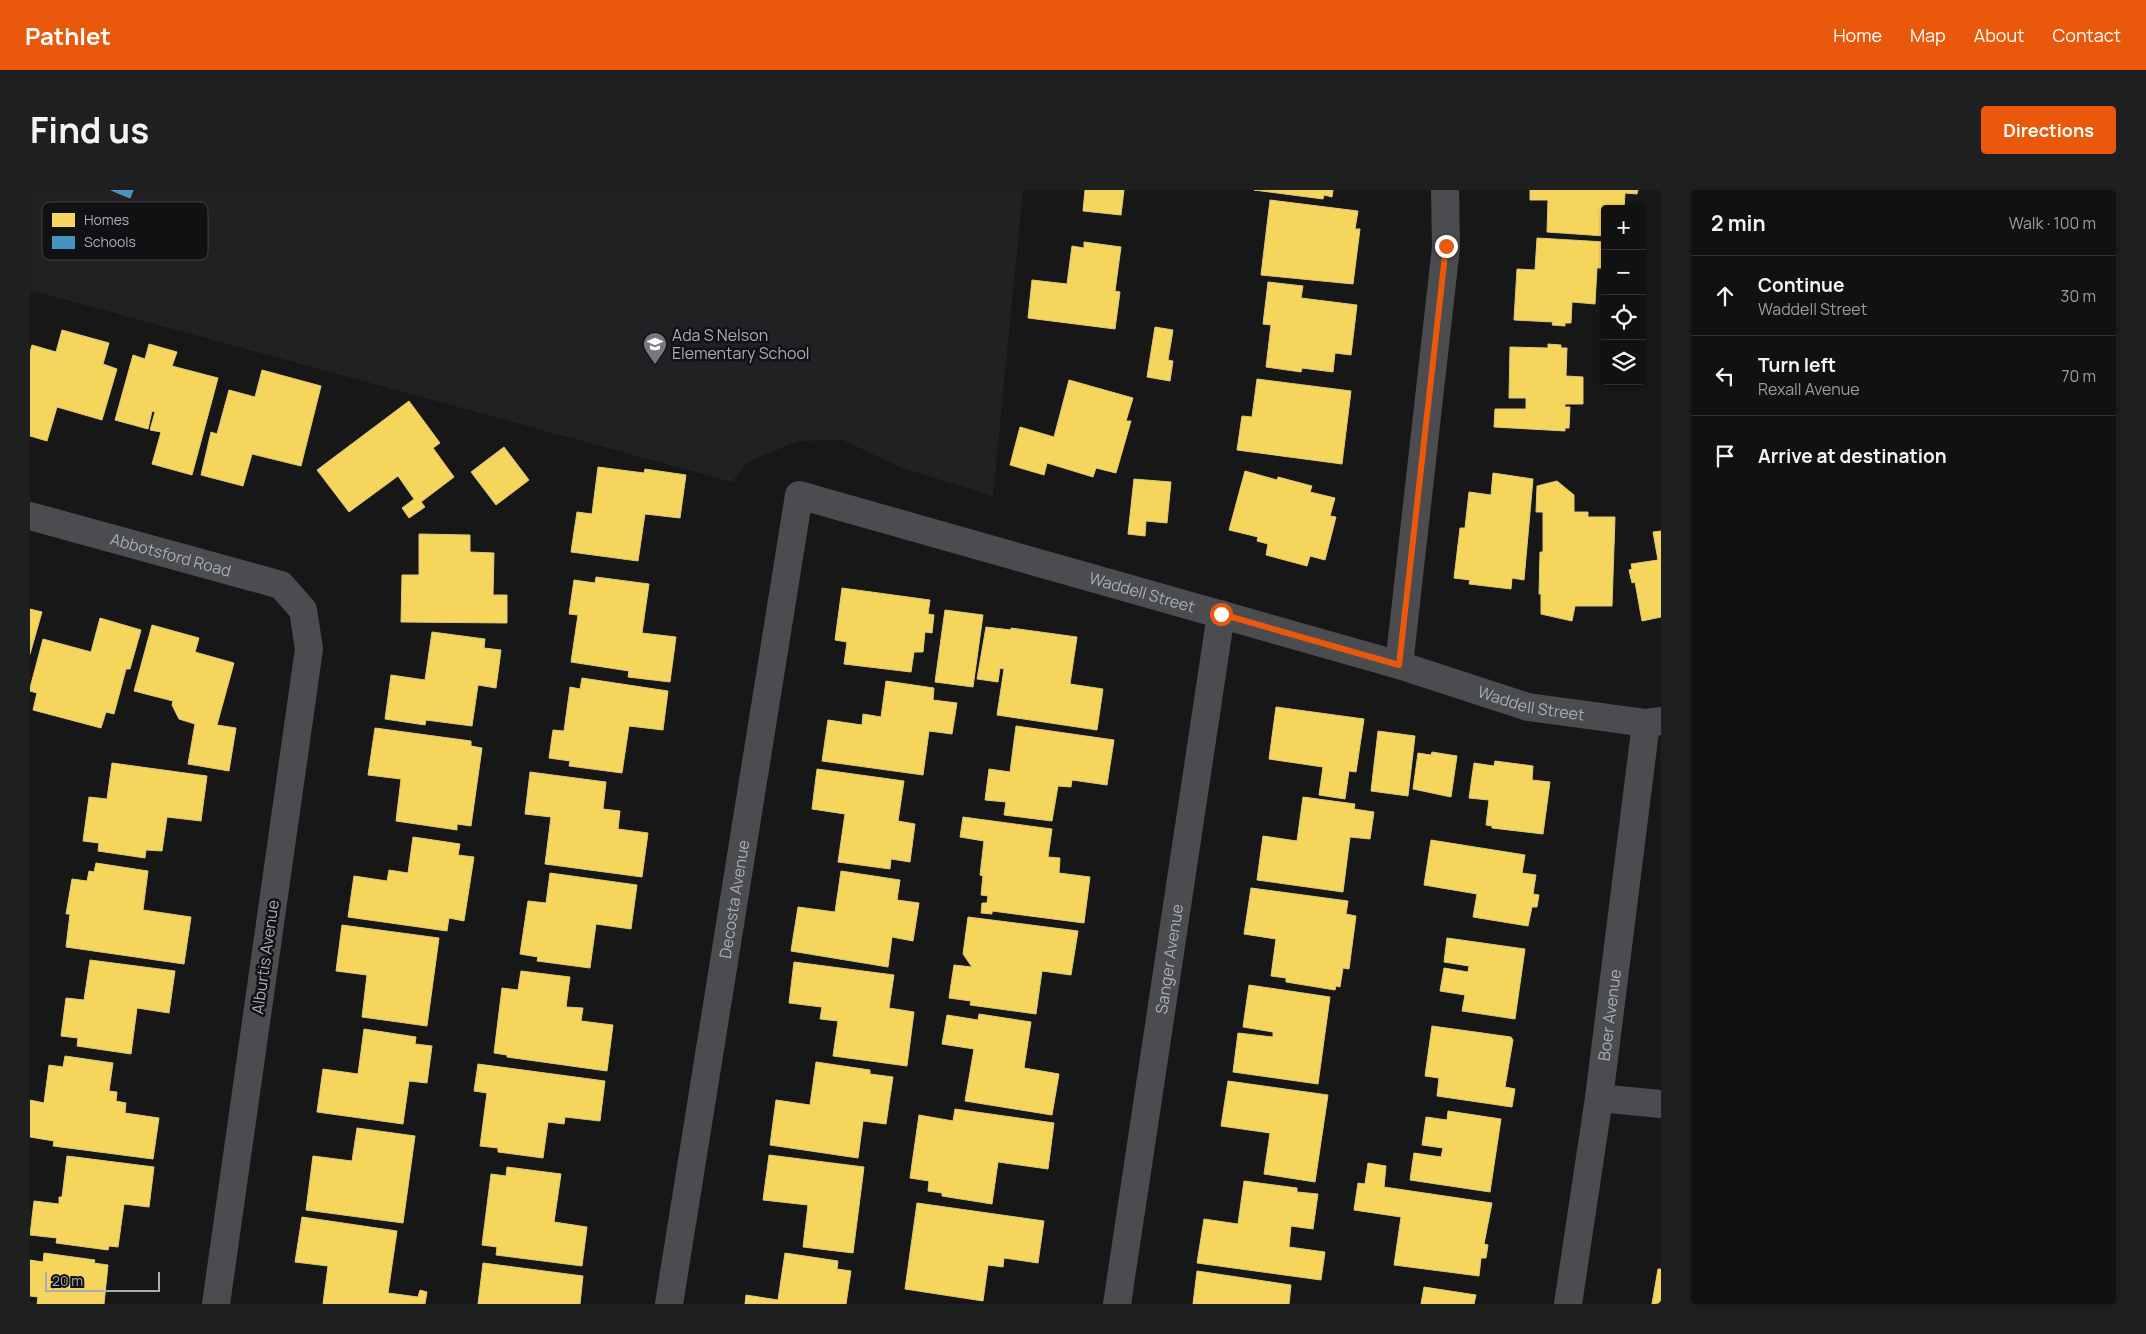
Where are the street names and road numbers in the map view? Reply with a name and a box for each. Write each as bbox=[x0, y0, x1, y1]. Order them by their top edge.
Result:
street label: Abbotsford Road bbox=[108, 528, 234, 582]
street label: Waddell Street bbox=[1087, 567, 1198, 618]
street label: Waddell Street bbox=[1475, 680, 1586, 726]
street label: Decosta Avenue bbox=[714, 838, 754, 960]
street label: Alburtis Avenue bbox=[246, 898, 284, 1016]
street label: Sanger Avenue bbox=[1150, 902, 1188, 1015]
street label: Boer Avenue bbox=[1593, 968, 1626, 1062]

